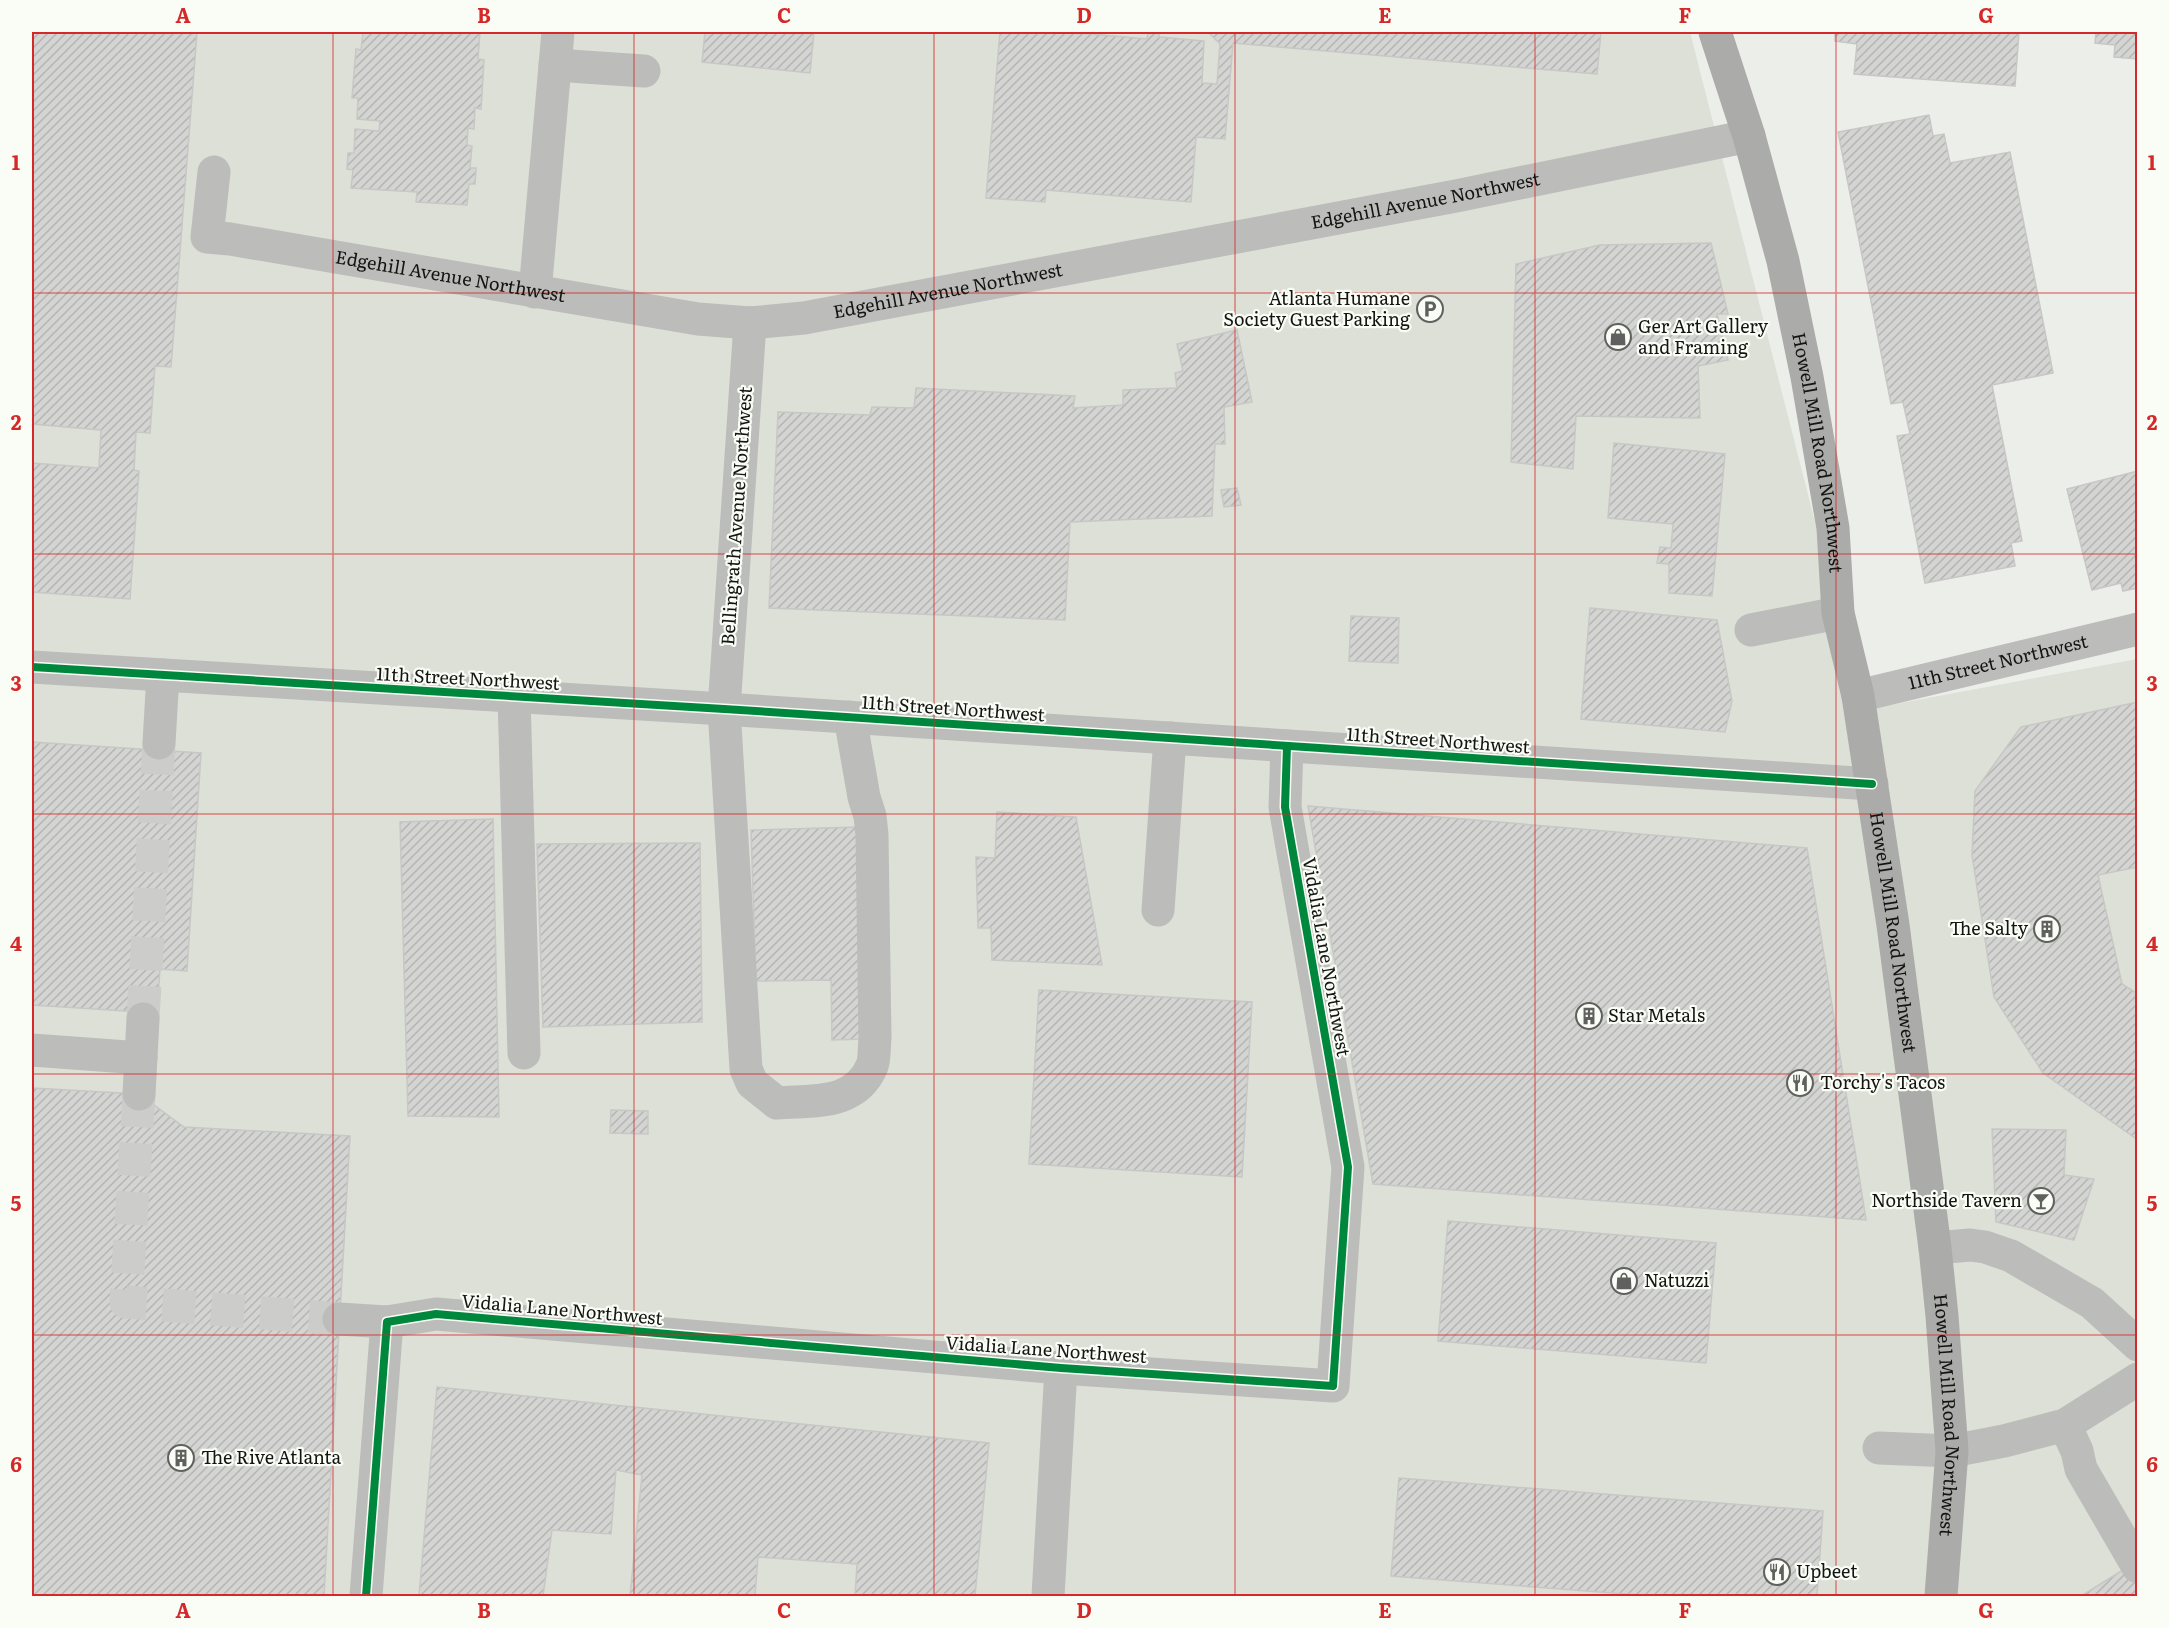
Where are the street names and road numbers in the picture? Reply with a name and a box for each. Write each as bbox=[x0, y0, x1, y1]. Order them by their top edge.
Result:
street label: Edgehill Avenue Northwest bbox=[1308, 164, 1543, 235]
street label: Edgehill Avenue Northwest bbox=[334, 242, 568, 308]
street label: Edgehill Avenue Northwest bbox=[831, 255, 1065, 324]
street label: Howell Mill Road Northwest bbox=[1786, 330, 1851, 574]
street label: Bellingrath Avenue Northwest bbox=[713, 385, 758, 646]
street label: 11th Street Northwest bbox=[1905, 626, 2091, 696]
street label: 11th Street Northwest bbox=[376, 659, 561, 696]
street label: 11th Street Northwest bbox=[861, 688, 1046, 727]
street label: 11th Street Northwest bbox=[1346, 720, 1531, 759]
street label: Howell Mill Road Northwest bbox=[1864, 810, 1925, 1055]
street label: Vidalia Lane Northwest bbox=[1297, 855, 1358, 1059]
street label: Vidalia Lane Northwest bbox=[460, 1286, 665, 1331]
street label: Howell Mill Road Northwest bbox=[1928, 1292, 1967, 1538]
street label: Vidalia Lane Northwest bbox=[944, 1328, 1148, 1369]

